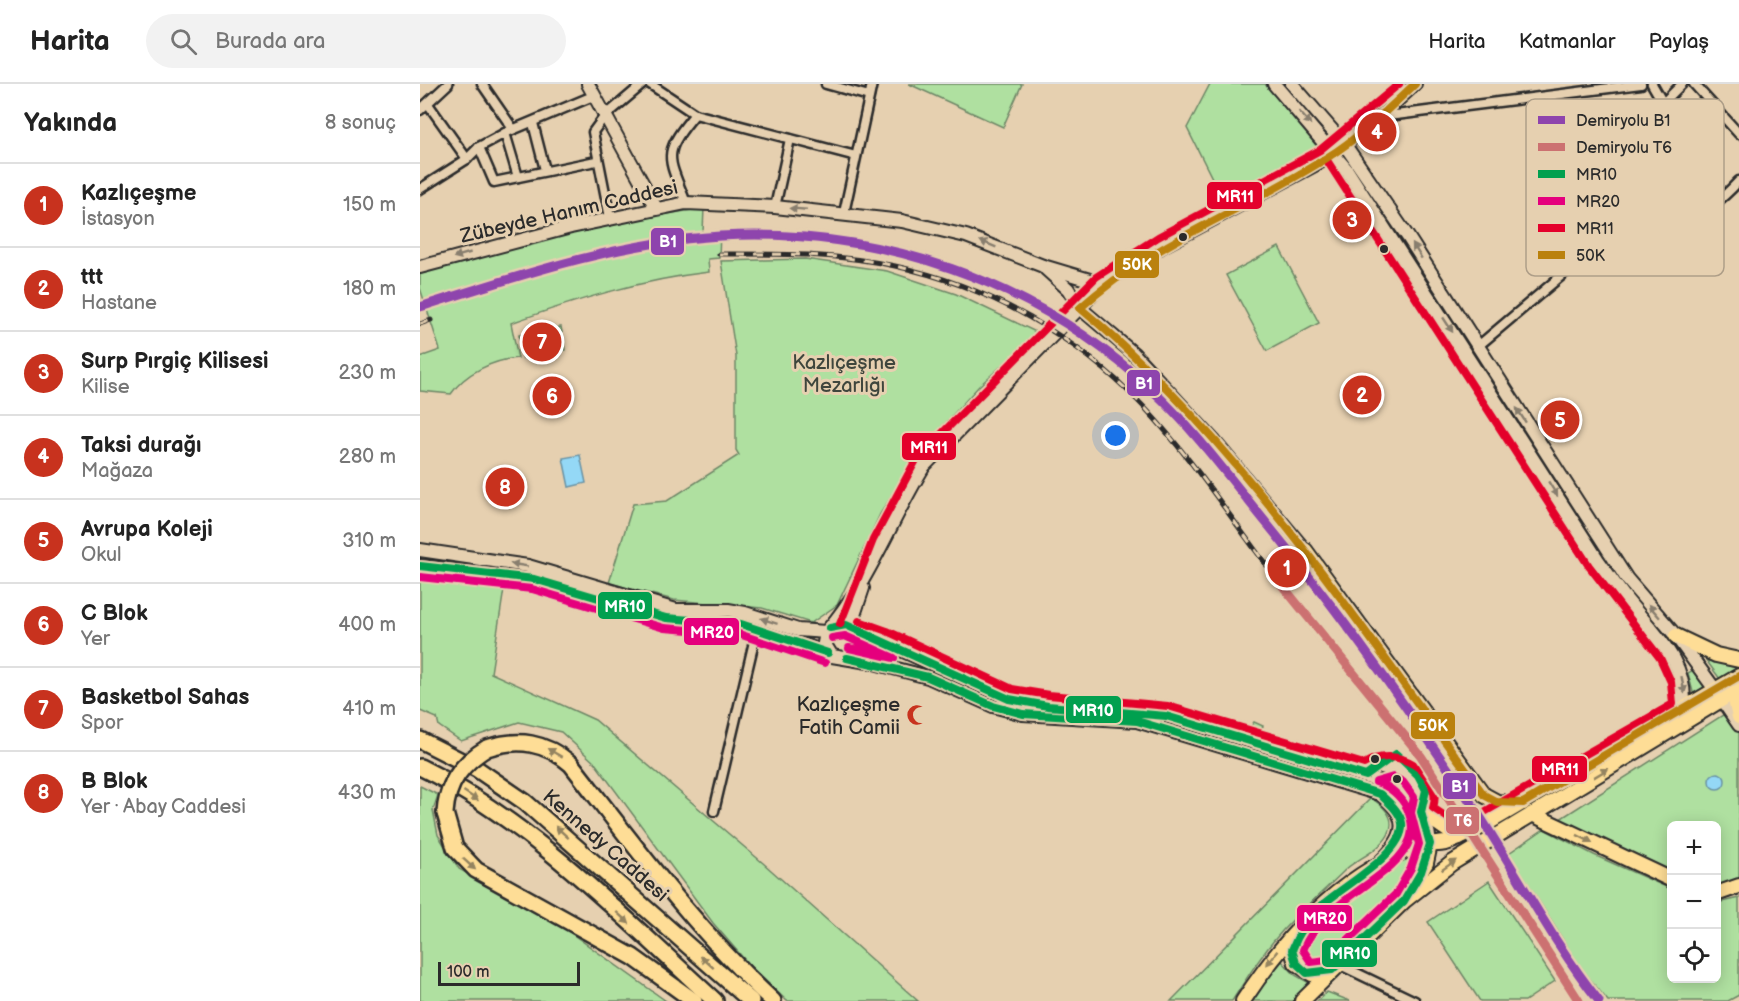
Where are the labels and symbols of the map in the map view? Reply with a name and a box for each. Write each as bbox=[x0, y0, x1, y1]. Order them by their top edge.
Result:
legend bbox=[1526, 99, 1724, 276]
one-way arrow bbox=[1298, 110, 1311, 125]
pin: 4 bbox=[1358, 110, 1396, 154]
text: Demiryolu B1 bbox=[1576, 112, 1670, 131]
text: Demiryolu T6 bbox=[1576, 139, 1672, 158]
text: MR10 bbox=[1576, 166, 1617, 185]
street label: Zübeyde Hanım Caddesi bbox=[457, 175, 680, 249]
line badge: MR11 bbox=[1206, 181, 1263, 210]
text: MR11 bbox=[1216, 188, 1254, 207]
text: MR20 bbox=[1576, 193, 1620, 212]
pin: 3 bbox=[1332, 198, 1372, 242]
one-way arrow bbox=[788, 204, 807, 214]
text: MR11 bbox=[1576, 220, 1614, 239]
line badge: B1 bbox=[650, 227, 685, 256]
unlabelled marker bbox=[1177, 231, 1189, 243]
text: B1 bbox=[659, 233, 677, 252]
one-way arrow bbox=[979, 239, 997, 249]
unlabelled marker bbox=[1378, 243, 1390, 255]
one-way arrow bbox=[1411, 243, 1422, 259]
text: 50K bbox=[1576, 247, 1606, 266]
line badge: 50K bbox=[1114, 250, 1160, 279]
one-way arrow bbox=[453, 251, 471, 260]
text: 50K bbox=[1122, 256, 1152, 275]
one-way arrow bbox=[1442, 317, 1453, 333]
pin: 7 bbox=[522, 320, 562, 364]
park label: Kazlıçeşme Mezarlığı bbox=[792, 351, 896, 398]
line badge: B1 bbox=[1126, 369, 1161, 397]
pin: 2 bbox=[1342, 372, 1382, 418]
pin: 6 bbox=[532, 374, 572, 418]
text: B1 bbox=[1135, 375, 1153, 394]
pin: 5 bbox=[1540, 398, 1580, 442]
one-way arrow bbox=[1515, 408, 1527, 424]
your location bbox=[1101, 421, 1130, 450]
line badge: MR11 bbox=[901, 432, 957, 461]
text: MR11 bbox=[910, 439, 948, 458]
pin: 8 bbox=[486, 464, 524, 510]
one-way arrow bbox=[1547, 481, 1558, 497]
pin: 1 bbox=[1268, 546, 1306, 590]
one-way arrow bbox=[510, 560, 529, 569]
line badge: MR10 bbox=[597, 591, 653, 620]
text: MR10 bbox=[604, 598, 646, 617]
one-way arrow bbox=[1648, 604, 1661, 619]
one-way arrow bbox=[760, 616, 778, 625]
line badge: MR20 bbox=[683, 617, 740, 646]
text: MR20 bbox=[690, 624, 734, 643]
one-way arrow bbox=[1679, 676, 1688, 695]
place label: Kazlıçeşme Fatih Camii bbox=[796, 693, 900, 740]
line badge: MR10 bbox=[1065, 695, 1122, 724]
text: MR10 bbox=[1072, 702, 1114, 721]
mosque icon: Kazlıçeşme Fatih Camii bbox=[905, 703, 929, 727]
line badge: 50K bbox=[1410, 711, 1456, 740]
text: 50K bbox=[1418, 717, 1448, 736]
one-way arrow bbox=[546, 748, 563, 758]
unlabelled marker bbox=[1369, 753, 1381, 765]
line badge: MR11 bbox=[1531, 755, 1588, 783]
text: MR11 bbox=[1541, 761, 1579, 780]
one-way arrow bbox=[1593, 768, 1610, 778]
line badge: B1 bbox=[1442, 772, 1477, 800]
unlabelled marker bbox=[1391, 773, 1403, 785]
text: B1 bbox=[1451, 778, 1469, 797]
street label: Kennedy Caddesi bbox=[538, 785, 673, 907]
one-way arrow bbox=[463, 790, 479, 801]
line badge: T6 bbox=[1445, 806, 1480, 835]
text: T6 bbox=[1454, 812, 1473, 831]
one-way arrow bbox=[555, 826, 570, 839]
one-way arrow bbox=[1576, 834, 1594, 844]
one-way arrow bbox=[461, 857, 476, 870]
one-way arrow bbox=[1441, 859, 1457, 871]
line badge: MR20 bbox=[1296, 904, 1353, 932]
text: MR20 bbox=[1303, 910, 1347, 929]
one-way arrow bbox=[615, 911, 630, 925]
line badge: MR10 bbox=[1321, 939, 1378, 968]
text: MR10 bbox=[1329, 945, 1371, 964]
one-way arrow bbox=[1266, 951, 1278, 966]
one-way arrow bbox=[700, 955, 715, 969]
scale bar bbox=[438, 959, 580, 986]

